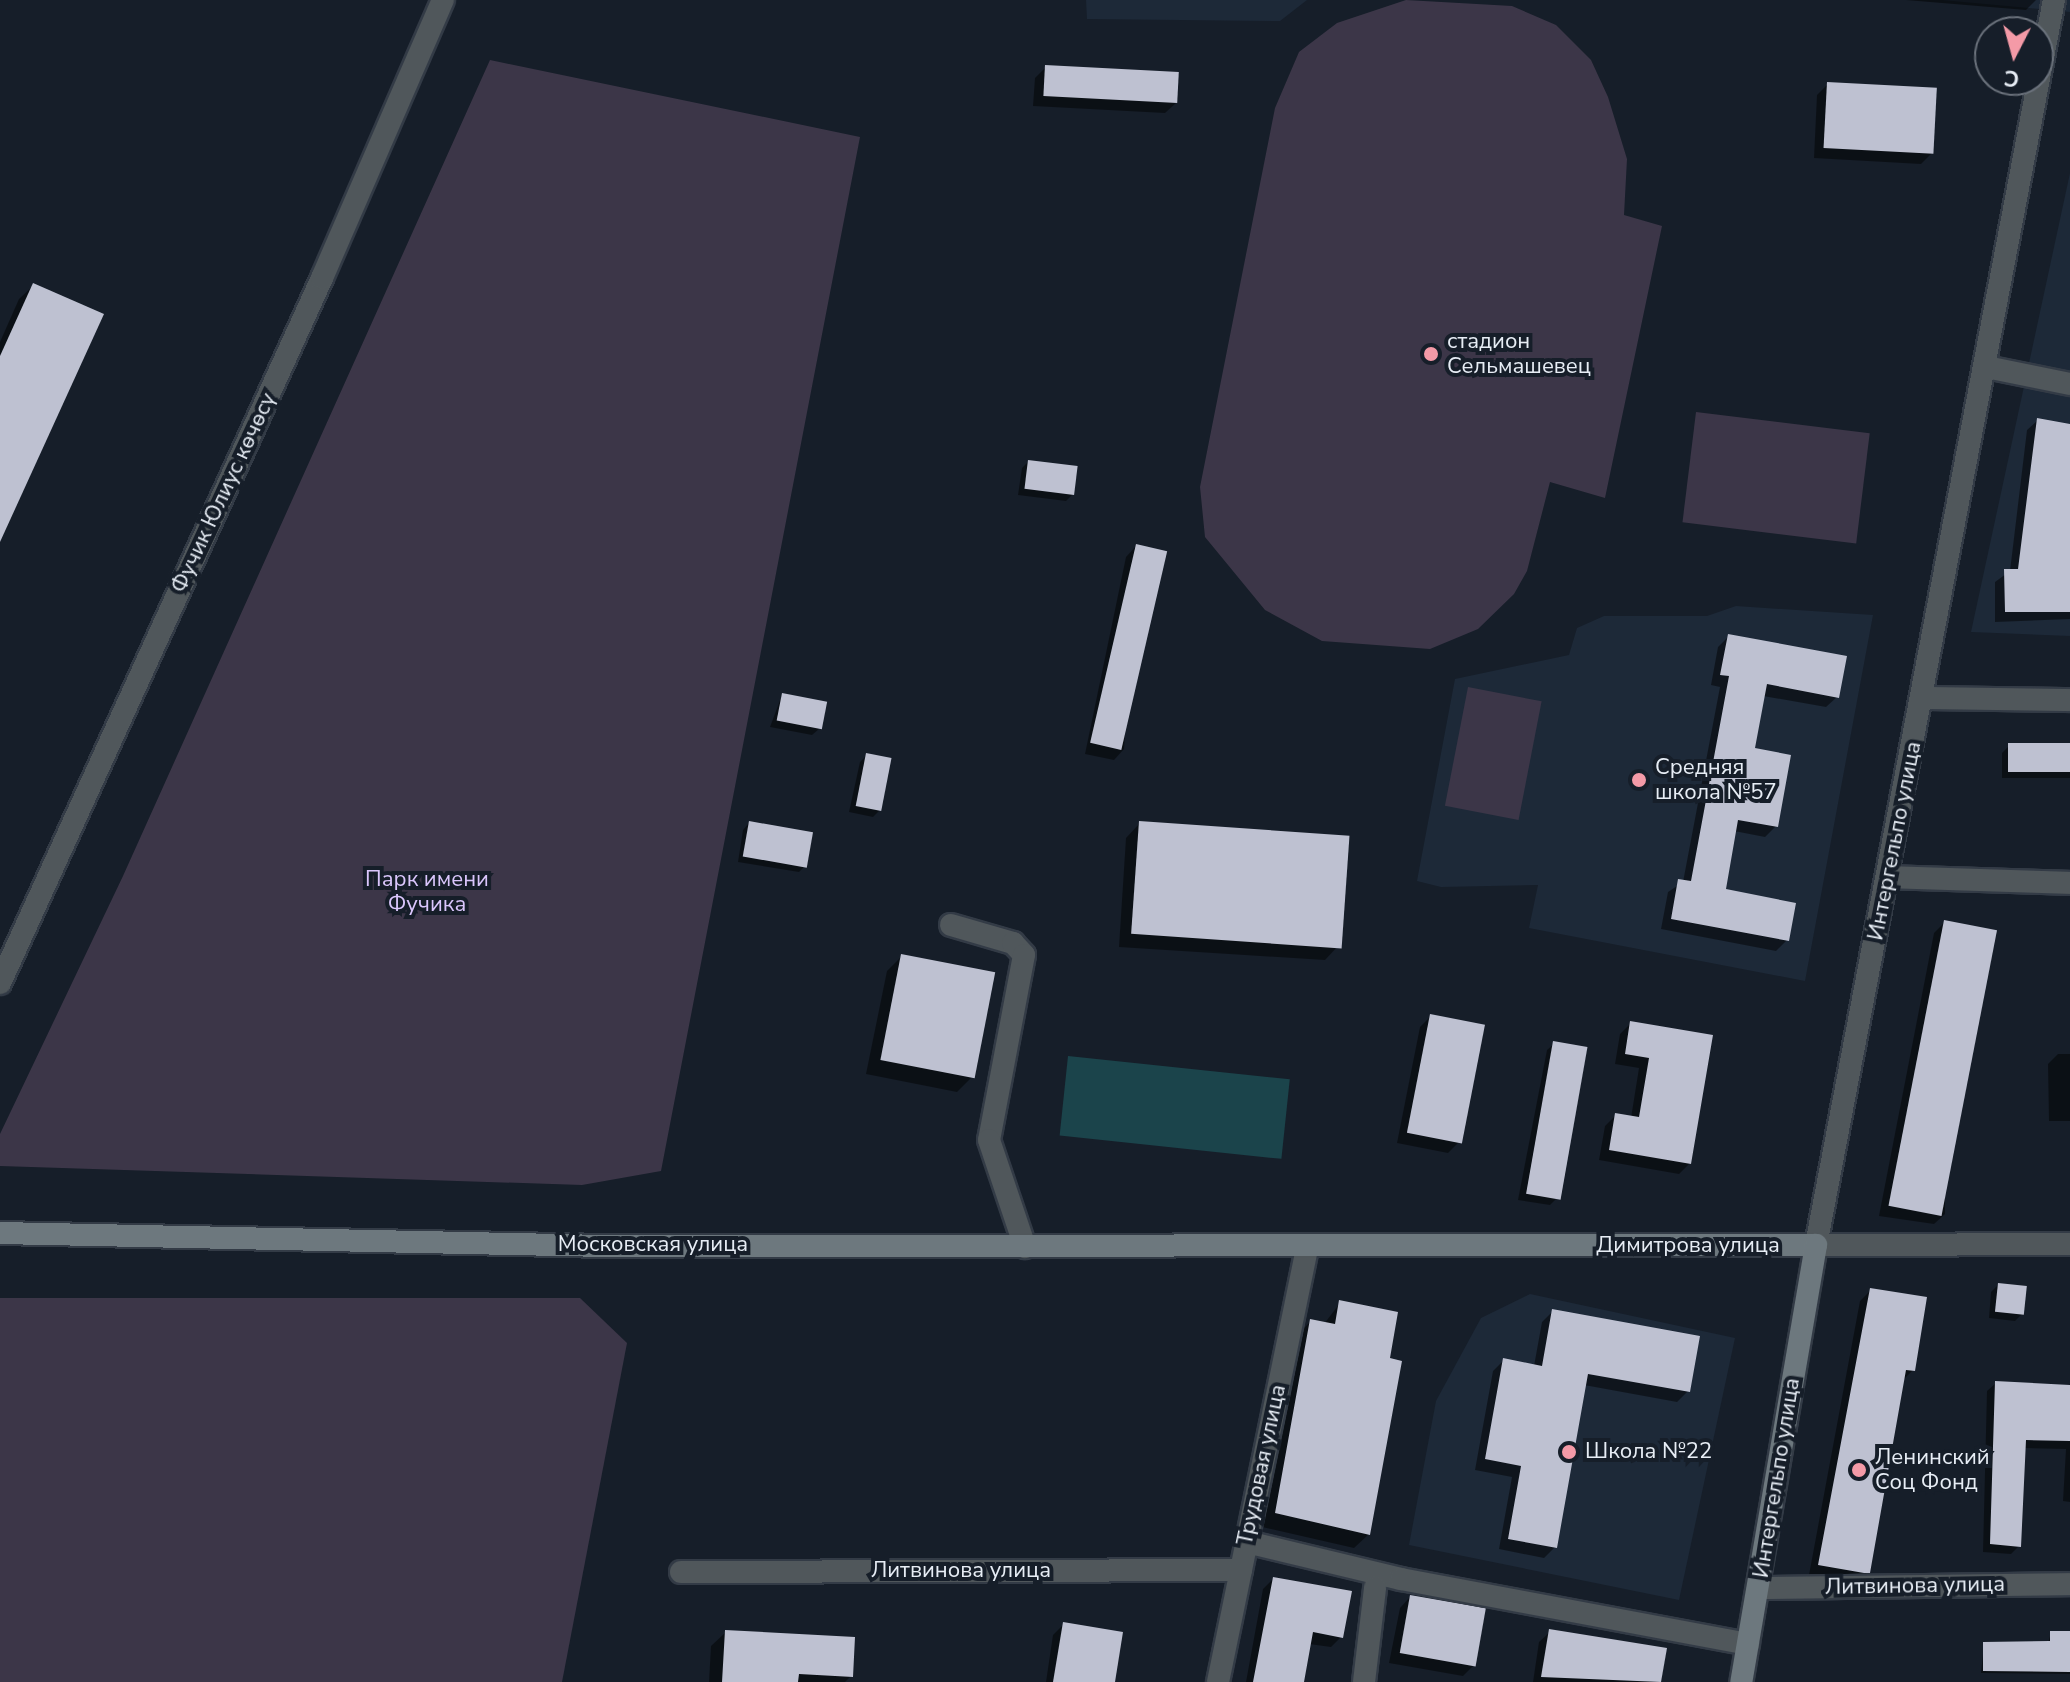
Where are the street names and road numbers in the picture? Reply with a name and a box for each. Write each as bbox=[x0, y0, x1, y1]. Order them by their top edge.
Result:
street label: Фучик Юлиус көчөсү bbox=[166, 389, 282, 597]
street label: Интергельпо улица bbox=[1863, 739, 1927, 943]
street label: Московская улица bbox=[558, 1232, 748, 1258]
street label: Димитрова улица bbox=[1596, 1233, 1780, 1259]
street label: Интергельпо улица bbox=[1748, 1376, 1806, 1580]
street label: Трудовая улица bbox=[1232, 1382, 1292, 1548]
street label: Литвинова улица bbox=[871, 1558, 1051, 1584]
street label: Литвинова улица bbox=[1825, 1571, 2005, 1601]

